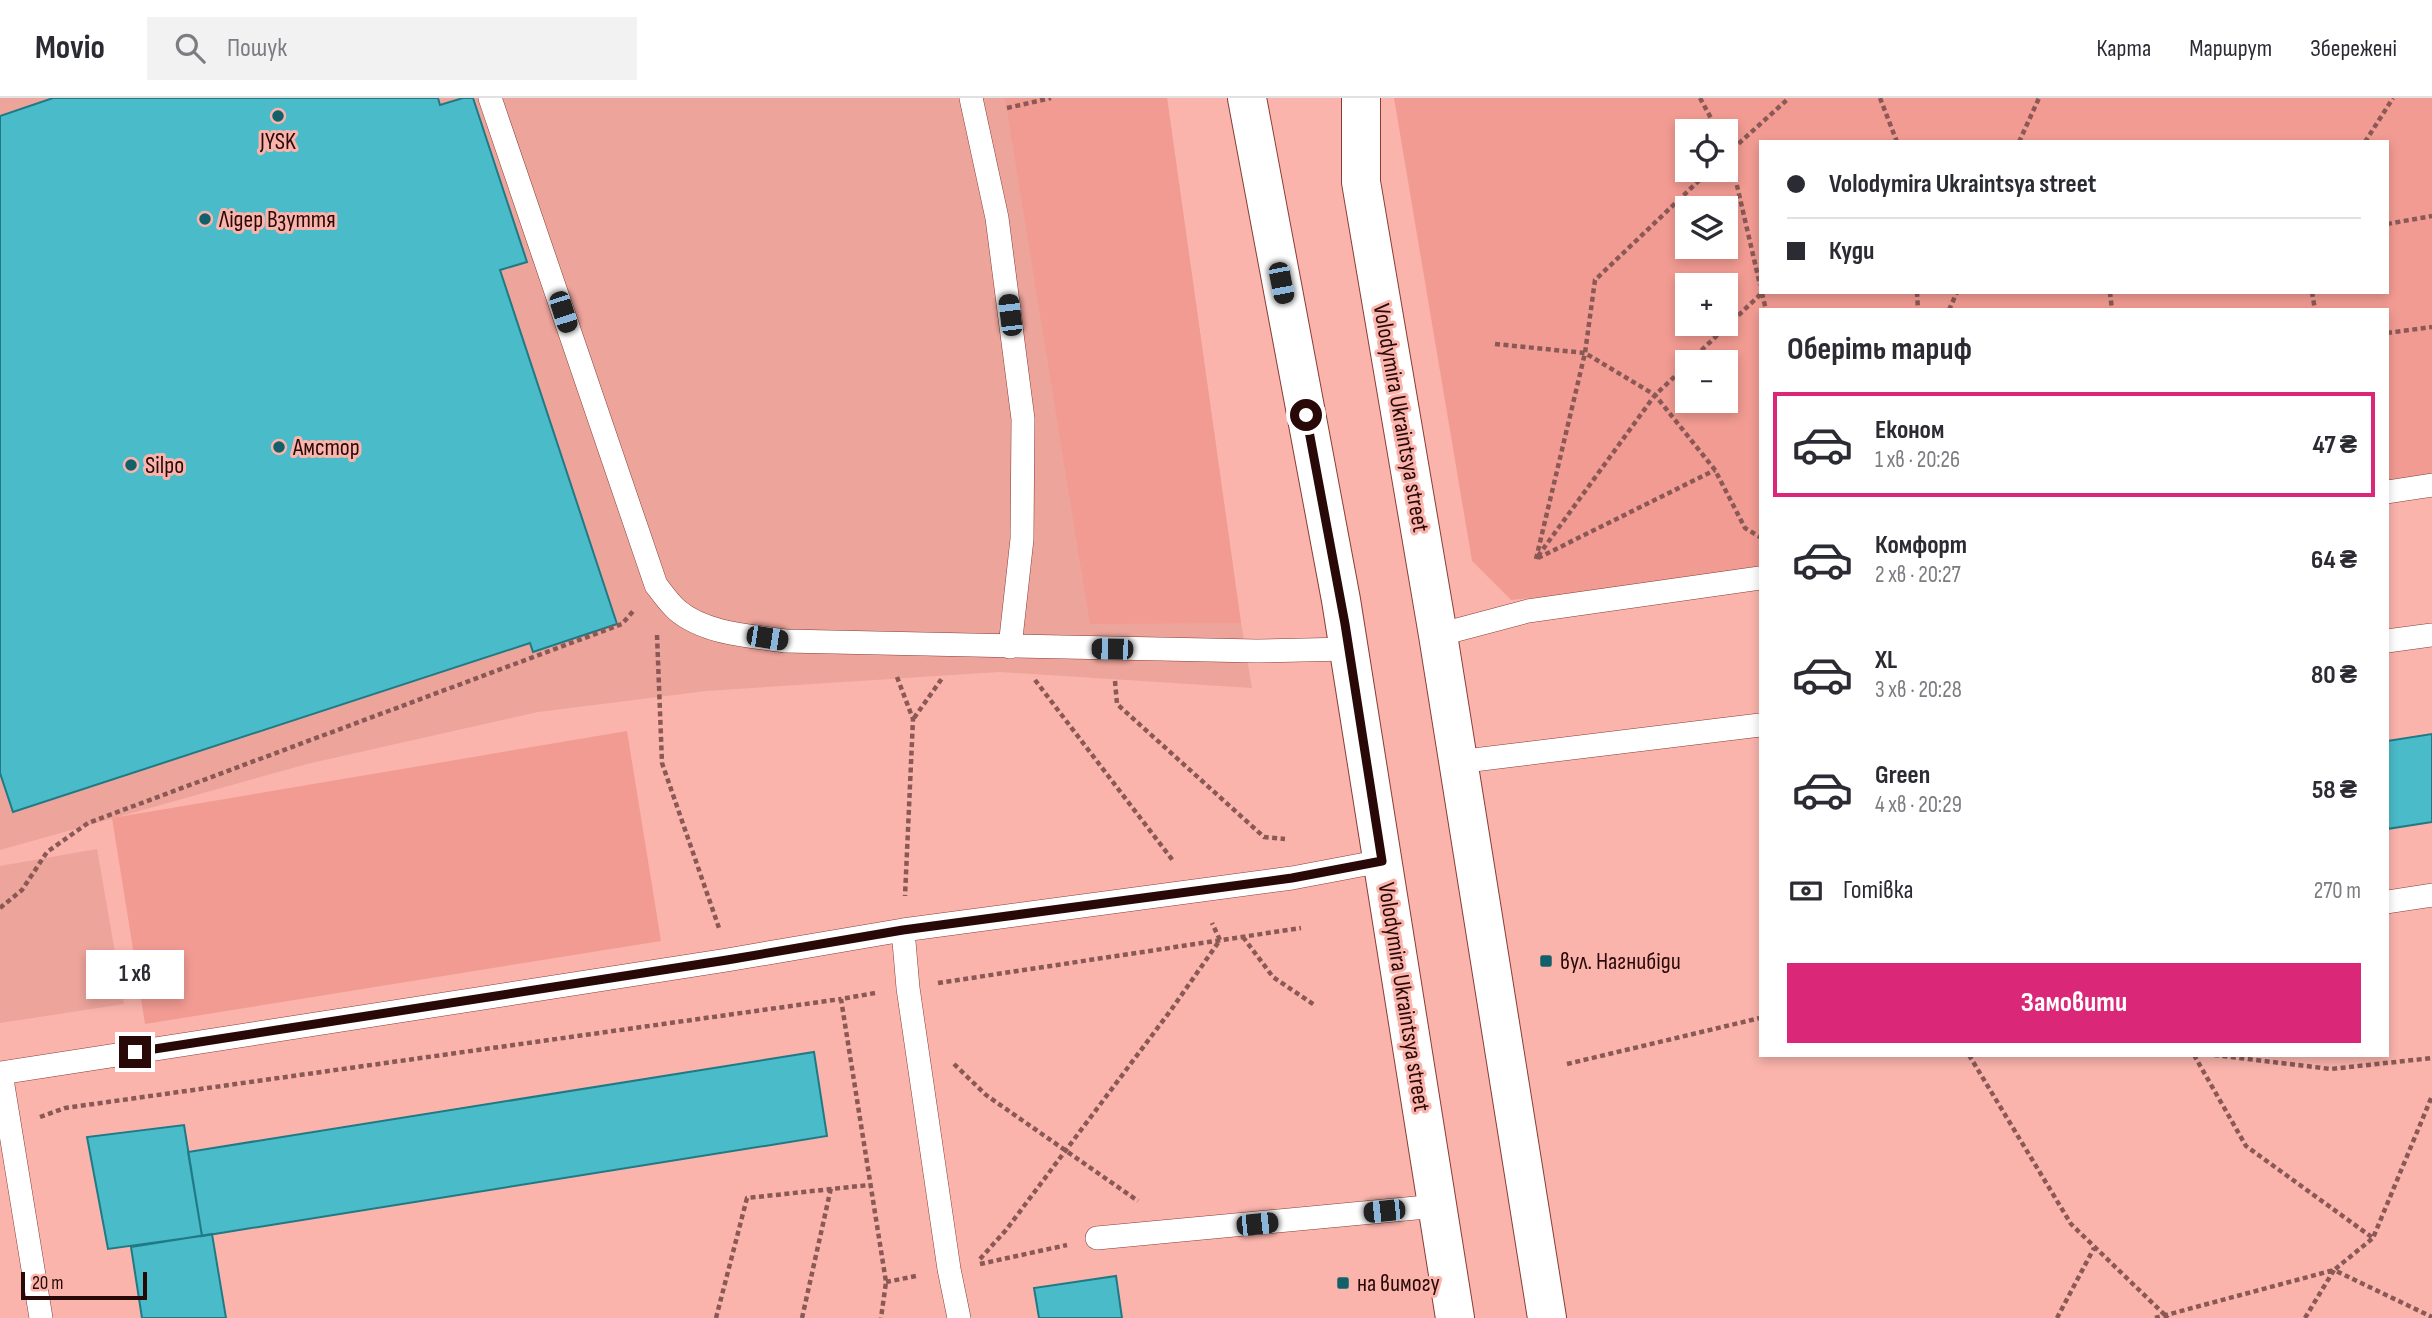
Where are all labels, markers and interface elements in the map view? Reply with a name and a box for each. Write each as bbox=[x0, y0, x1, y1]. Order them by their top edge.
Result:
search box bbox=[147, 17, 637, 80]
text: Movio bbox=[35, 28, 105, 68]
icon: search bbox=[171, 29, 209, 67]
text: Пошук bbox=[227, 33, 287, 64]
text: Карта bbox=[2097, 34, 2151, 63]
text: Маршрут bbox=[2189, 34, 2272, 63]
text: Збережені bbox=[2310, 34, 2397, 63]
marker: JYSK bbox=[270, 108, 286, 124]
map controls bbox=[1675, 119, 1738, 413]
button: locate bbox=[1675, 119, 1738, 182]
place label: JYSK bbox=[259, 127, 296, 156]
text: Volodymira Ukraintsya street bbox=[1829, 169, 2096, 200]
button: layers bbox=[1675, 196, 1738, 259]
place label: Лідер Взуття bbox=[218, 205, 336, 234]
marker: Лідер Взуття bbox=[197, 211, 213, 227]
text: Куди bbox=[1829, 236, 1874, 267]
car bbox=[1267, 260, 1296, 306]
button: + bbox=[1675, 273, 1738, 336]
car bbox=[547, 289, 580, 335]
car bbox=[998, 293, 1023, 337]
street label: Volodymira Ukraintsya street bbox=[1367, 301, 1435, 535]
text: Оберіть тариф bbox=[1787, 330, 1972, 369]
button: − bbox=[1675, 350, 1738, 413]
route start bbox=[1290, 399, 1322, 431]
icon: car bbox=[1791, 413, 1854, 476]
text: Економ bbox=[1875, 415, 1944, 446]
text: 47 ₴ bbox=[2313, 430, 2357, 461]
place label: Амстор bbox=[292, 433, 360, 462]
marker: Амстор bbox=[271, 439, 287, 455]
text: 1 хв · 20:26 bbox=[1875, 446, 1960, 474]
place label: Silpo bbox=[145, 451, 184, 480]
marker: Silpo bbox=[123, 457, 139, 473]
icon: car bbox=[1791, 528, 1854, 591]
text: Комфорт bbox=[1875, 530, 1967, 561]
text: 64 ₴ bbox=[2311, 545, 2357, 576]
text: 2 хв · 20:27 bbox=[1875, 561, 1961, 589]
car bbox=[745, 624, 790, 652]
car bbox=[1091, 638, 1134, 660]
icon: car bbox=[1791, 643, 1854, 706]
text: XL bbox=[1875, 645, 1897, 676]
text: 80 ₴ bbox=[2311, 660, 2357, 691]
text: 3 хв · 20:28 bbox=[1875, 676, 1962, 704]
icon: car bbox=[1791, 758, 1854, 821]
text: Green bbox=[1875, 760, 1930, 791]
text: 58 ₴ bbox=[2312, 775, 2357, 806]
text: 4 хв · 20:29 bbox=[1875, 791, 1962, 819]
icon: cash bbox=[1787, 872, 1825, 910]
text: Готівка bbox=[1843, 875, 1914, 906]
text: 270 m bbox=[2314, 877, 2361, 905]
street label: Volodymira Ukraintsya street bbox=[1372, 880, 1436, 1114]
place label: вул. Нагнибіди bbox=[1560, 947, 1681, 976]
callout: 1 хв bbox=[86, 950, 184, 1000]
marker: вул. Нагнибіди bbox=[1538, 953, 1554, 969]
text: 1 хв bbox=[119, 960, 151, 988]
button: Замовити bbox=[1787, 963, 2361, 1043]
route end bbox=[119, 1036, 151, 1068]
car bbox=[1363, 1198, 1406, 1224]
car bbox=[1236, 1211, 1279, 1237]
scale bar bbox=[21, 1269, 147, 1301]
place label: на вимогу bbox=[1357, 1269, 1440, 1298]
text: 20 m bbox=[32, 1272, 64, 1295]
marker: на вимогу bbox=[1335, 1275, 1351, 1291]

